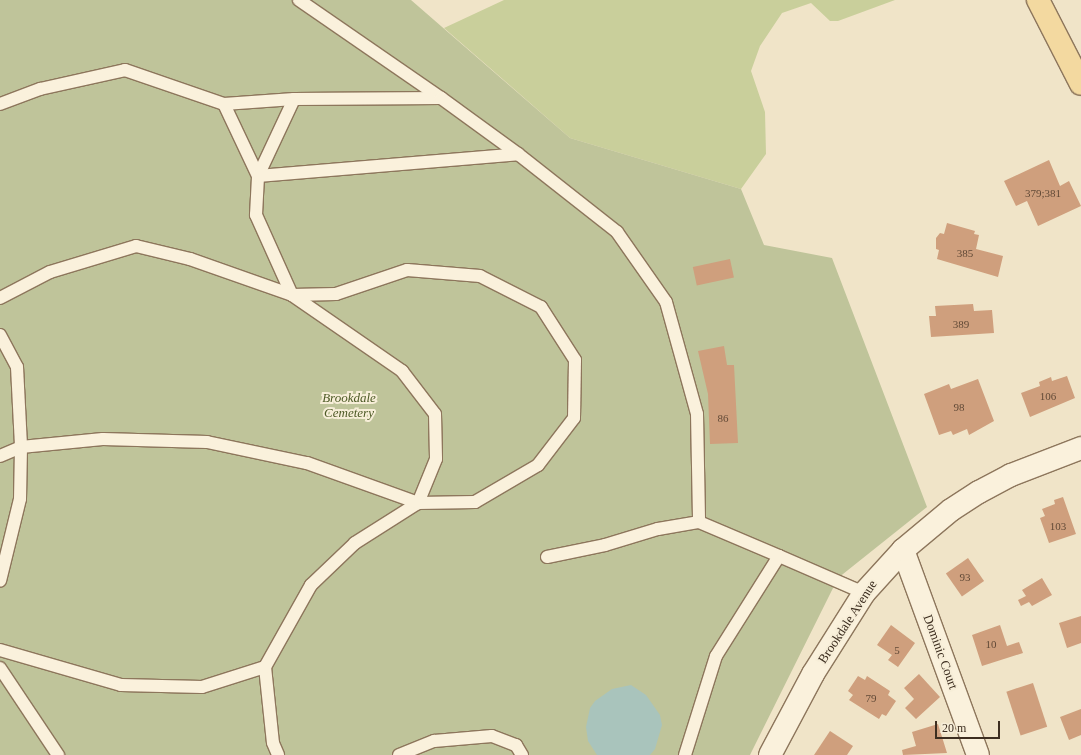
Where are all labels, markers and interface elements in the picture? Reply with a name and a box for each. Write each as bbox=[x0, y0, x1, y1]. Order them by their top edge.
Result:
house number: 379;381 bbox=[1025, 186, 1061, 200]
house number: 385 bbox=[957, 246, 973, 260]
house number: 389 bbox=[953, 317, 969, 331]
house number: 106 bbox=[1040, 389, 1056, 403]
park label: Brookdale Cemetery bbox=[322, 391, 376, 422]
house number: 98 bbox=[954, 400, 964, 414]
house number: 86 bbox=[718, 411, 728, 425]
house number: 103 bbox=[1050, 519, 1066, 533]
house number: 93 bbox=[960, 570, 970, 584]
street label: Brookdale Avenue bbox=[815, 577, 881, 667]
street label: Dominic Court bbox=[919, 613, 961, 691]
house number: 10 bbox=[986, 637, 996, 651]
house number: 5 bbox=[894, 643, 900, 657]
house number: 79 bbox=[866, 691, 876, 705]
scale bar bbox=[937, 713, 1002, 739]
text: 20 m bbox=[942, 721, 966, 735]

